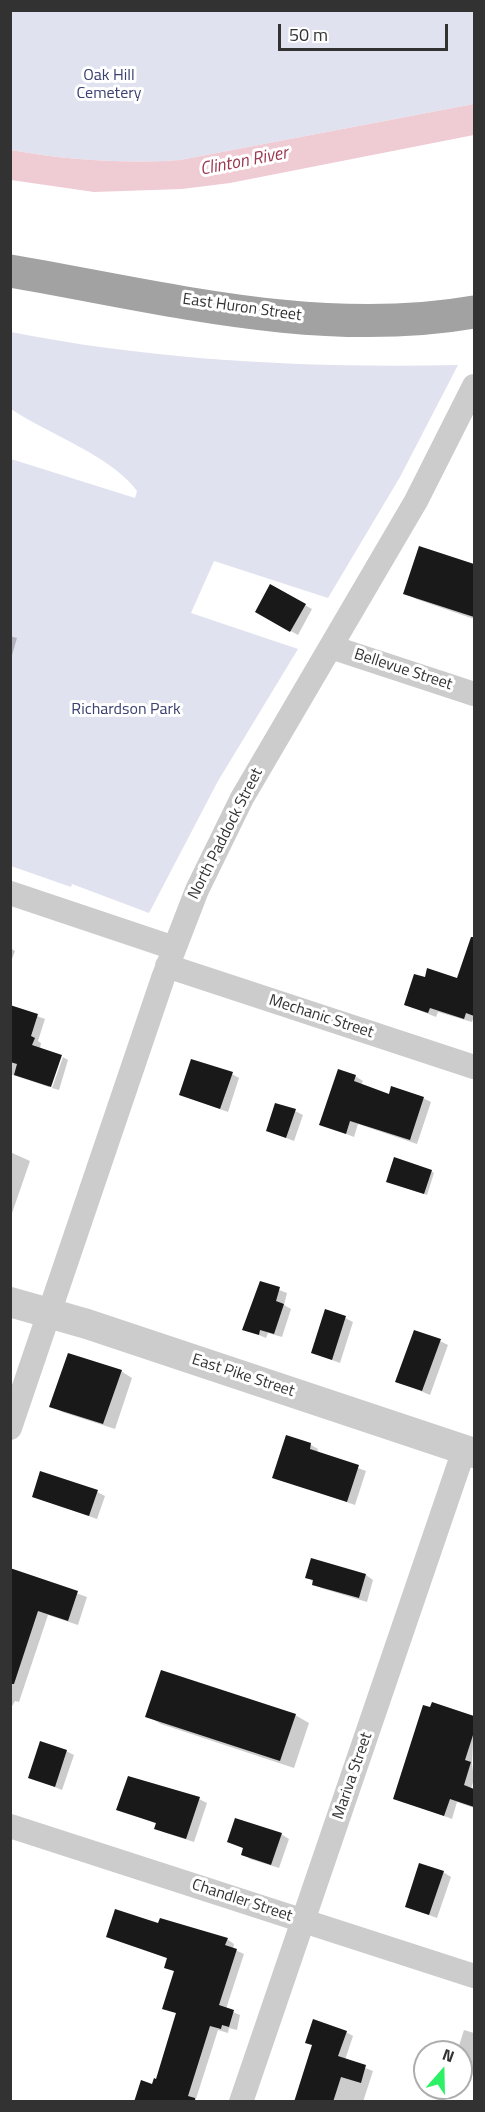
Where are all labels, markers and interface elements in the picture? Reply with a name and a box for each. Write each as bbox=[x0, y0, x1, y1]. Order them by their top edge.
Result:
scale bar bbox=[281, 12, 450, 50]
text: 50 m bbox=[289, 21, 328, 48]
park label: Oak Hill Cemetery bbox=[77, 66, 141, 104]
water label: Clinton River bbox=[198, 143, 290, 181]
street label: East Huron Street bbox=[181, 290, 303, 326]
street label: Bellevue Street bbox=[351, 645, 455, 695]
park label: Richardson Park bbox=[71, 700, 181, 720]
street label: North Paddock Street bbox=[185, 765, 267, 903]
street label: Mechanic Street bbox=[266, 991, 376, 1043]
street label: East Pike Street bbox=[189, 1350, 297, 1402]
street label: Mariva Street bbox=[329, 1730, 377, 1822]
street label: Chandler Street bbox=[189, 1876, 295, 1926]
north arrow bbox=[413, 2040, 473, 2100]
text: N bbox=[439, 2042, 458, 2068]

